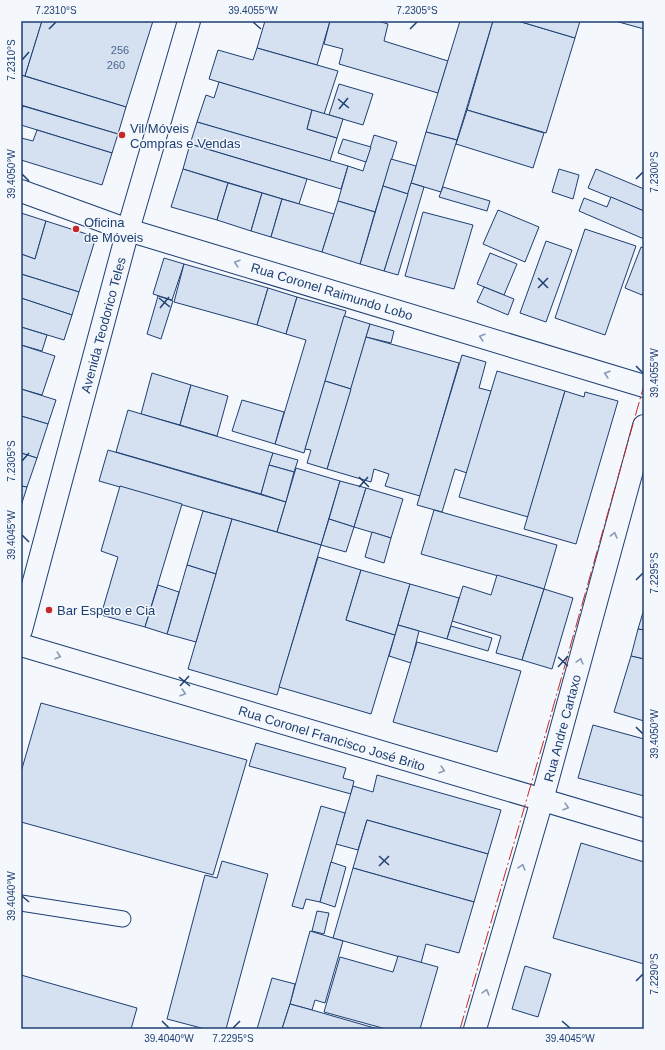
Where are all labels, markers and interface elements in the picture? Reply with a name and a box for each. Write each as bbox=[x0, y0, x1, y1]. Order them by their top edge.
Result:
text: 7.2310°S bbox=[35, 5, 77, 16]
text: 39.4055°W bbox=[228, 5, 278, 16]
text: 7.2305°S bbox=[396, 5, 438, 16]
text: 7.2310°S bbox=[6, 39, 17, 81]
house number: 256 bbox=[111, 44, 129, 56]
house number: 260 bbox=[107, 59, 125, 71]
place label: Vil Móveis Compras e Vendas bbox=[130, 121, 241, 151]
marker: Vil Móveis Compras e Vendas bbox=[117, 130, 127, 140]
text: 39.4050°W bbox=[6, 149, 17, 199]
text: 7.2300°S bbox=[649, 151, 660, 193]
place label: Oficina de Móveis bbox=[84, 215, 144, 245]
marker: Oficina de Móveis bbox=[71, 224, 81, 234]
street label: Avenida Teodorico Teles bbox=[78, 255, 129, 395]
one-way arrow bbox=[234, 259, 241, 268]
street label: Rua Coronel Raimundo Lobo bbox=[249, 260, 415, 323]
one-way arrow bbox=[479, 333, 486, 342]
text: 39.4055°W bbox=[649, 348, 660, 398]
one-way arrow bbox=[603, 370, 610, 379]
text: 7.2305°S bbox=[6, 440, 17, 482]
text: 39.4045°W bbox=[6, 510, 17, 560]
one-way arrow bbox=[609, 532, 618, 539]
text: 7.2295°S bbox=[649, 552, 660, 594]
place label: Bar Espeto e Cia bbox=[57, 603, 156, 618]
marker: Bar Espeto e Cia bbox=[44, 605, 54, 615]
one-way arrow bbox=[55, 651, 62, 660]
one-way arrow bbox=[575, 657, 584, 664]
street label: Rua Andre Cartaxo bbox=[541, 673, 584, 783]
one-way arrow bbox=[179, 688, 186, 697]
street label: Rua Coronel Francisco José Brito bbox=[237, 703, 427, 774]
text: 39.4050°W bbox=[649, 709, 660, 759]
one-way arrow bbox=[438, 765, 445, 774]
one-way arrow bbox=[563, 802, 570, 811]
one-way arrow bbox=[517, 864, 526, 871]
text: 39.4040°W bbox=[6, 871, 17, 921]
text: 7.2290°S bbox=[649, 953, 660, 995]
one-way arrow bbox=[481, 988, 490, 995]
text: 39.4040°W bbox=[144, 1033, 194, 1044]
text: 7.2295°S bbox=[212, 1033, 254, 1044]
text: 39.4045°W bbox=[545, 1033, 595, 1044]

